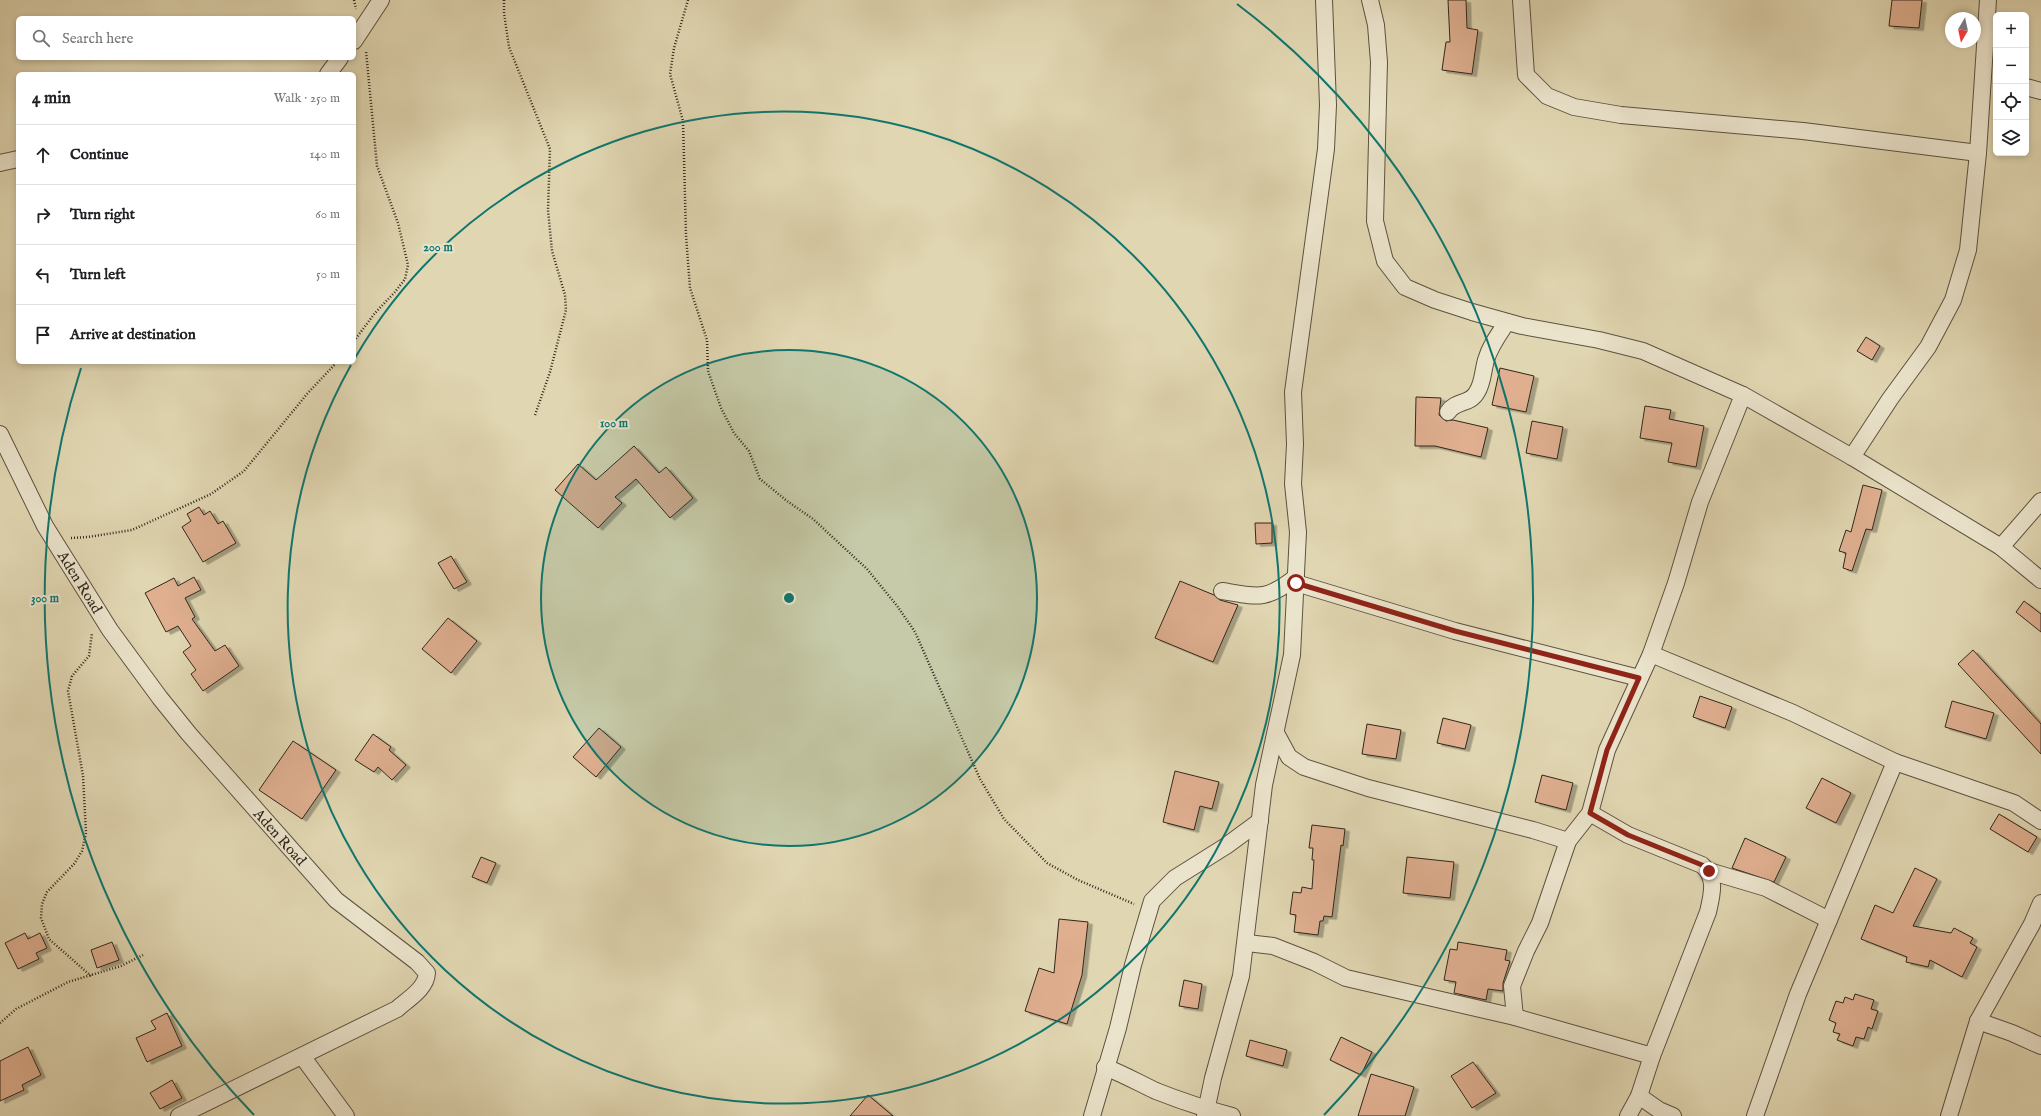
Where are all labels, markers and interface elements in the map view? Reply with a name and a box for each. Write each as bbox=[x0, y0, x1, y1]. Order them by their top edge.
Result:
north arrow bbox=[1945, 12, 1981, 48]
map controls bbox=[1993, 12, 2029, 156]
button: + bbox=[1993, 12, 2029, 48]
search box bbox=[16, 16, 356, 60]
icon: search bbox=[30, 27, 52, 49]
text: Search here bbox=[62, 29, 133, 48]
button: − bbox=[1993, 48, 2029, 84]
button: locate bbox=[1993, 84, 2029, 120]
text: 4 min bbox=[32, 88, 71, 109]
text: Walk · 250 m bbox=[274, 90, 340, 107]
button: layers bbox=[1993, 120, 2029, 156]
icon: ahead bbox=[32, 144, 54, 166]
text: Continue bbox=[70, 145, 128, 164]
text: 140 m bbox=[310, 146, 340, 163]
icon: right bbox=[32, 204, 54, 226]
text: Turn right bbox=[70, 205, 135, 224]
text: 60 m bbox=[315, 206, 340, 223]
text: 200 m bbox=[423, 240, 453, 255]
icon: left bbox=[32, 264, 54, 286]
text: Turn left bbox=[70, 265, 126, 284]
text: 50 m bbox=[316, 266, 340, 283]
icon: arrive bbox=[32, 324, 54, 346]
text: Arrive at destination bbox=[70, 325, 196, 344]
text: 100 m bbox=[600, 416, 629, 431]
street label: Aden Road bbox=[52, 547, 107, 618]
route start bbox=[1287, 574, 1305, 592]
text: 300 m bbox=[31, 591, 60, 606]
centre of rings bbox=[782, 591, 796, 605]
street label: Aden Road bbox=[248, 804, 311, 871]
route end bbox=[1700, 862, 1718, 880]

